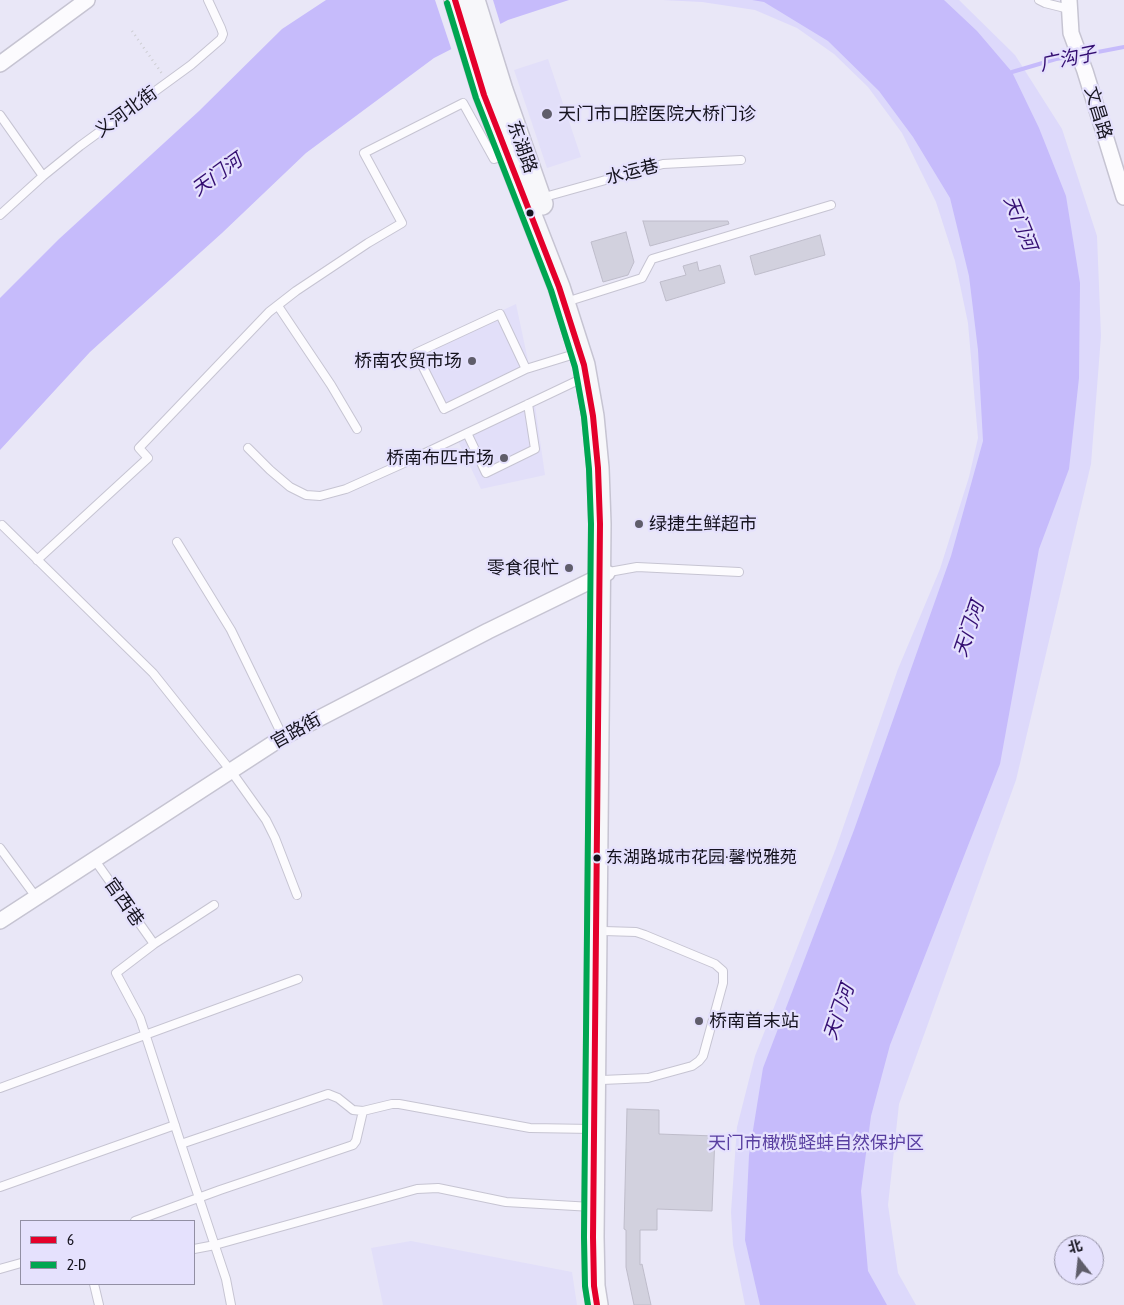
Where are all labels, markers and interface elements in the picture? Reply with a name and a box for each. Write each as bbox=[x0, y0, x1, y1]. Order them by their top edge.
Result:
water label: 广沟子 bbox=[1038, 42, 1098, 76]
street label: 义河北街 bbox=[91, 82, 161, 142]
street label: 文昌路 bbox=[1080, 84, 1116, 142]
place label: 天门市口腔医院大桥门诊 bbox=[558, 103, 756, 125]
marker: 天门市口腔医院大桥门诊 bbox=[540, 107, 554, 121]
street label: 东湖路 bbox=[503, 118, 541, 176]
water label: 天门河 bbox=[187, 149, 247, 201]
street label: 水运巷 bbox=[603, 155, 661, 189]
water label: 天门河 bbox=[999, 192, 1041, 254]
unlabelled marker bbox=[525, 208, 535, 218]
place label: 桥南农贸市场 bbox=[354, 350, 462, 372]
marker: 桥南农贸市场 bbox=[466, 355, 478, 367]
place label: 桥南布匹市场 bbox=[386, 447, 494, 469]
marker: 桥南布匹市场 bbox=[498, 452, 510, 464]
place label: 绿捷生鲜超市 bbox=[649, 513, 757, 535]
marker: 绿捷生鲜超市 bbox=[633, 518, 645, 530]
place label: 零食很忙 bbox=[487, 557, 559, 579]
marker: 零食很忙 bbox=[563, 562, 575, 574]
water label: 天门河 bbox=[949, 598, 989, 660]
street label: 官路街 bbox=[267, 708, 325, 754]
place label: 东湖路城市花园·馨悦雅苑 bbox=[606, 848, 797, 868]
marker: 东湖路城市花园·馨悦雅苑 bbox=[592, 853, 602, 863]
street label: 官西巷 bbox=[100, 874, 148, 930]
water label: 天门河 bbox=[819, 981, 859, 1043]
place label: 桥南首末站 bbox=[709, 1010, 799, 1032]
marker: 桥南首末站 bbox=[693, 1015, 705, 1027]
park label: 天门市橄榄蛏蚌自然保护区 bbox=[708, 1132, 924, 1154]
legend bbox=[20, 1220, 195, 1285]
text: 6 bbox=[67, 1231, 74, 1248]
north arrow bbox=[1054, 1235, 1104, 1285]
text: 北 bbox=[1066, 1237, 1084, 1256]
text: 2-D bbox=[67, 1256, 86, 1273]

